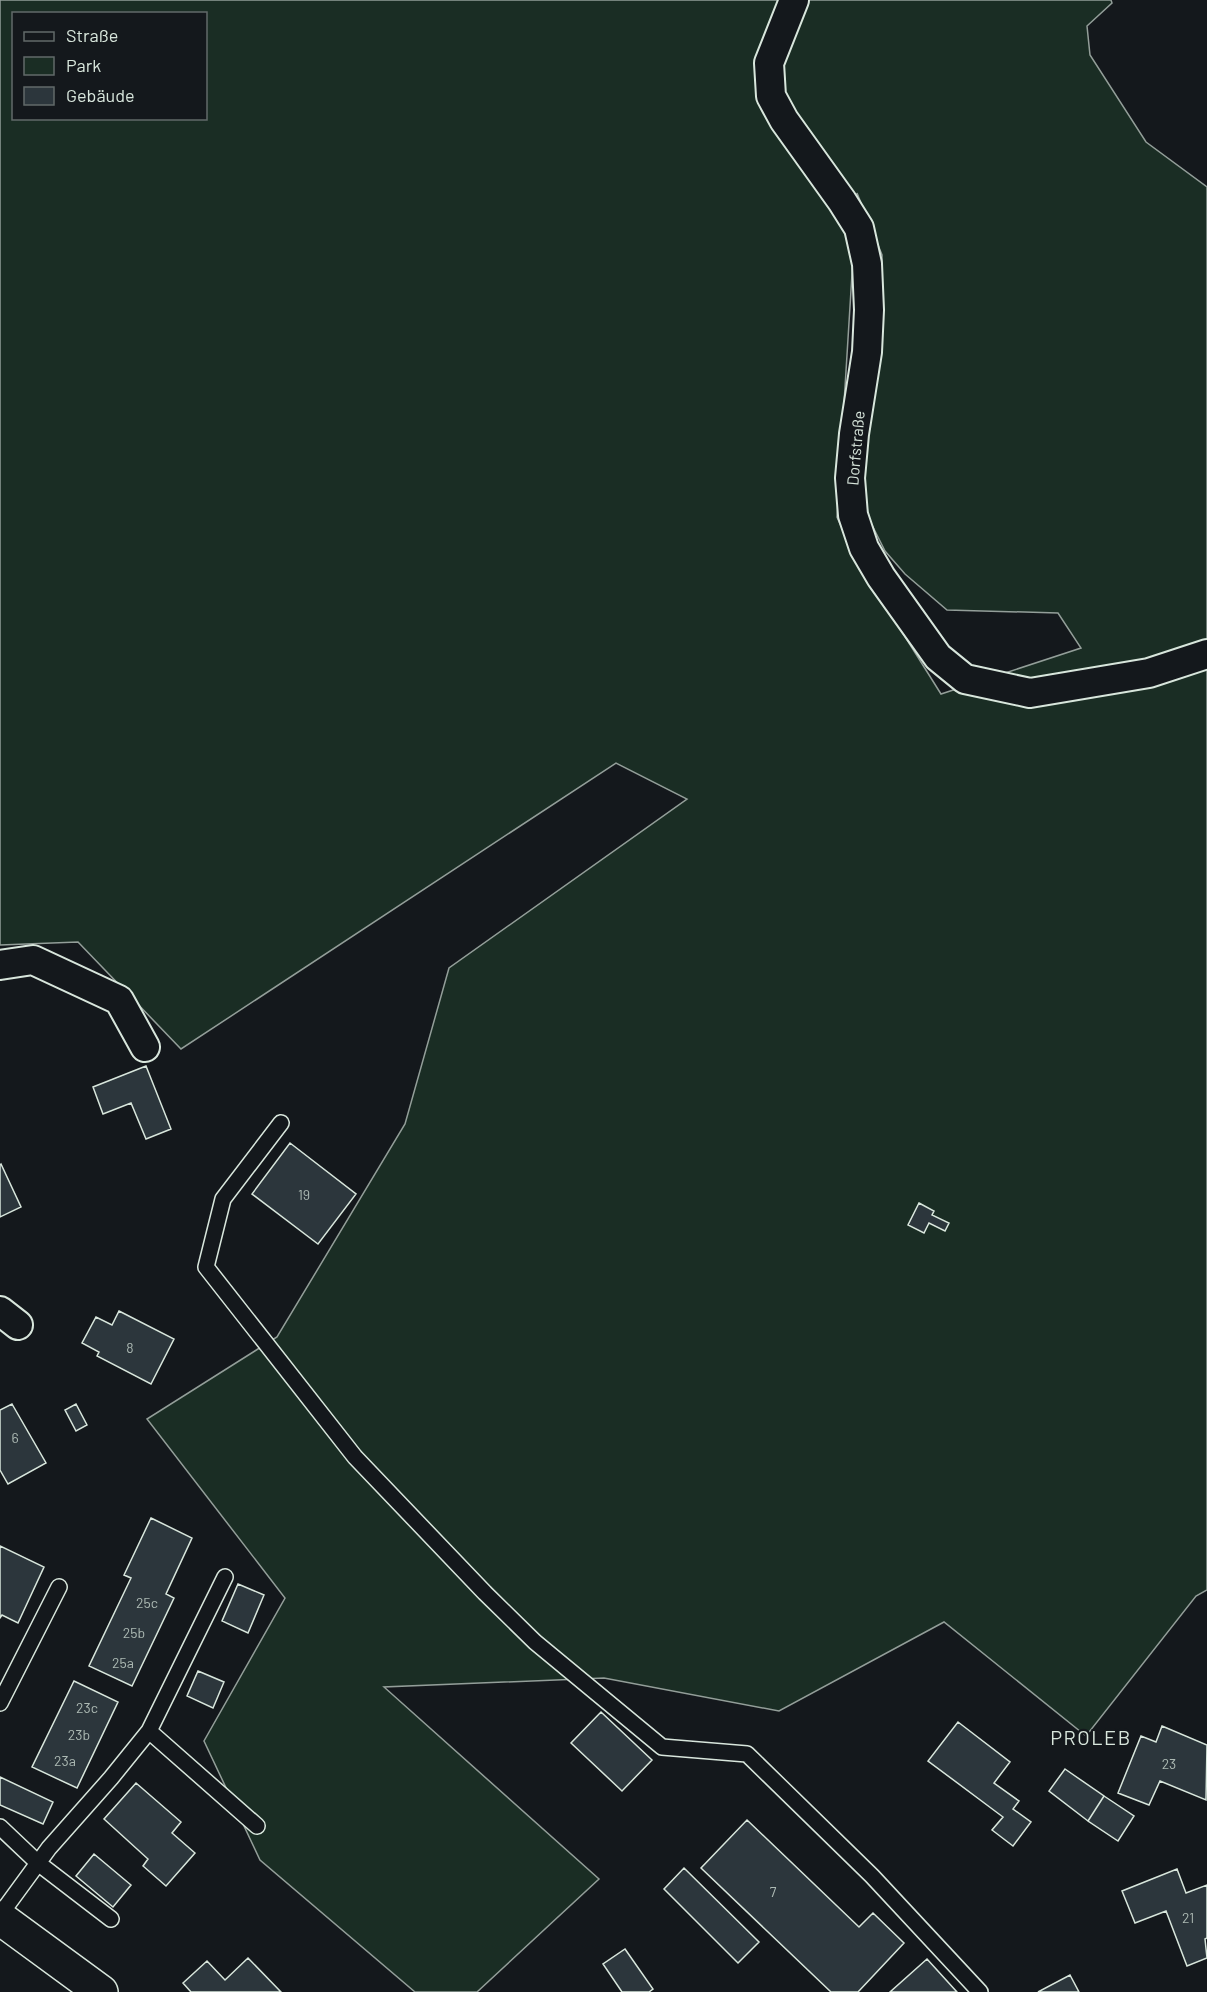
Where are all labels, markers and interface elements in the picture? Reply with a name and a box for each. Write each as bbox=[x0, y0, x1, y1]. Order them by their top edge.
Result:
legend bbox=[12, 12, 207, 120]
text: Straße bbox=[66, 24, 118, 46]
text: Park bbox=[66, 54, 101, 76]
text: Gebäude bbox=[66, 84, 135, 106]
street label: Dorfstraße bbox=[842, 410, 868, 486]
house number: 19 bbox=[298, 1186, 310, 1203]
house number: 8 bbox=[126, 1339, 134, 1356]
house number: 6 bbox=[11, 1429, 19, 1446]
house number: 25c bbox=[136, 1594, 158, 1611]
house number: 25b bbox=[123, 1624, 145, 1641]
house number: 25a bbox=[112, 1654, 134, 1671]
house number: 23c bbox=[76, 1699, 98, 1716]
district label: PROLEB bbox=[1050, 1725, 1132, 1749]
house number: 23b bbox=[68, 1726, 90, 1743]
house number: 23a bbox=[54, 1752, 76, 1769]
house number: 23 bbox=[1162, 1755, 1176, 1772]
house number: 7 bbox=[770, 1883, 777, 1900]
house number: 21 bbox=[1182, 1909, 1194, 1926]

